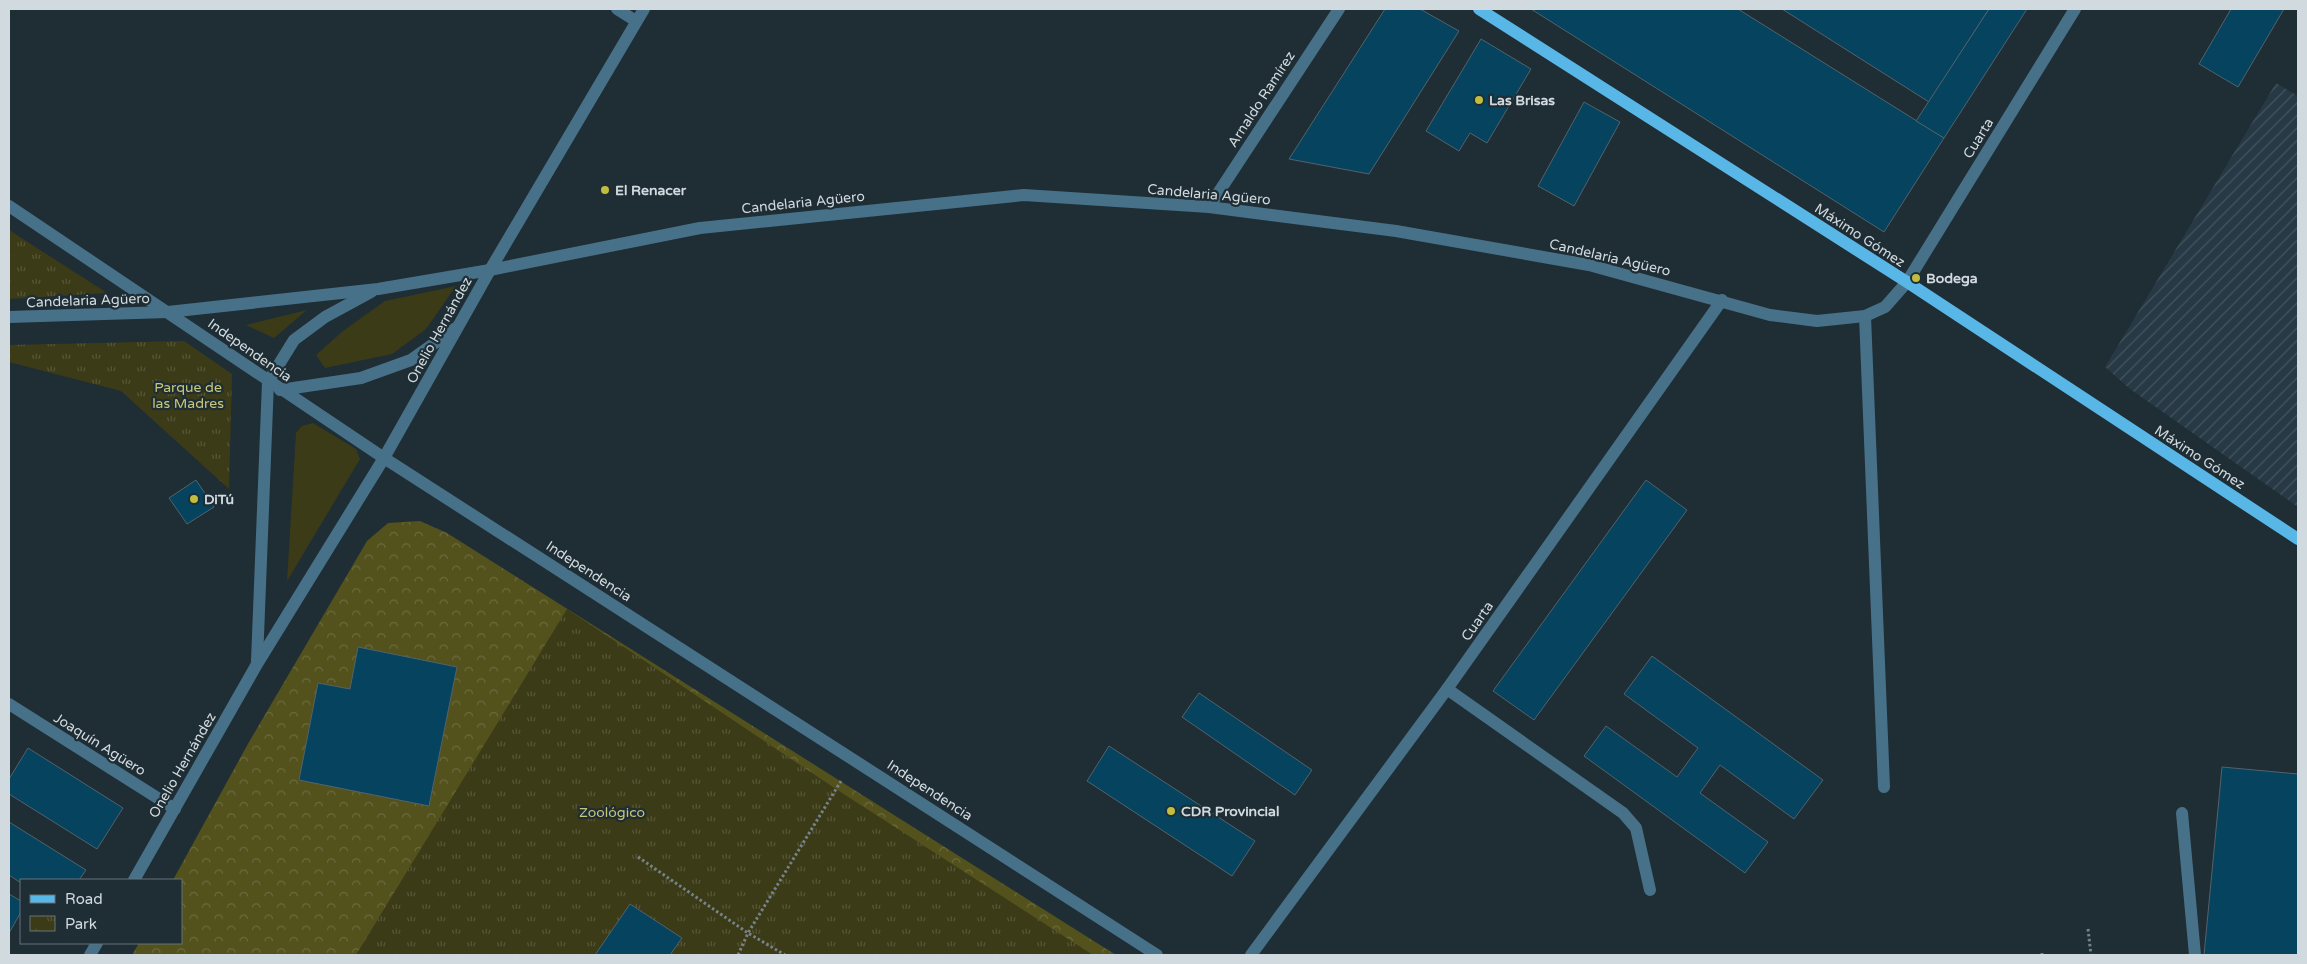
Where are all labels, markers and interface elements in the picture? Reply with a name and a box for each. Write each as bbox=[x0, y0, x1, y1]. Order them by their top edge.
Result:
street label: Arnaldo Ramírez bbox=[1224, 48, 1299, 150]
place label: Las Brisas bbox=[1489, 92, 1555, 109]
marker: Las Brisas bbox=[1473, 94, 1485, 106]
street label: Cuarta bbox=[1959, 115, 1997, 162]
street label: Candelaria Agüero bbox=[1147, 181, 1271, 208]
place label: El Renacer bbox=[615, 182, 687, 199]
marker: El Renacer bbox=[599, 184, 611, 196]
street label: Candelaria Agüero bbox=[741, 188, 866, 217]
street label: Máximo Gómez bbox=[1811, 200, 1908, 271]
street label: Candelaria Agüero bbox=[1548, 235, 1672, 280]
place label: Bodega bbox=[1926, 270, 1978, 287]
marker: Bodega bbox=[1910, 272, 1922, 284]
street label: Onelio Hernández bbox=[403, 274, 476, 386]
street label: Candelaria Agüero bbox=[26, 290, 150, 311]
street label: Independencia bbox=[204, 315, 295, 386]
park label: Parque de las Madres bbox=[152, 379, 224, 412]
street label: Máximo Gómez bbox=[2151, 422, 2248, 493]
place label: DiTú bbox=[204, 491, 234, 508]
marker: DiTú bbox=[188, 493, 200, 505]
street label: Independencia bbox=[543, 537, 635, 605]
street label: Cuarta bbox=[1458, 598, 1497, 644]
street label: Joaquín Agüero bbox=[51, 709, 149, 779]
street label: Onelio Hernández bbox=[145, 709, 220, 821]
street label: Independencia bbox=[884, 756, 976, 824]
place label: CDR Provincial bbox=[1181, 803, 1279, 820]
park label: Zoológico bbox=[579, 804, 645, 821]
marker: CDR Provincial bbox=[1165, 805, 1177, 817]
legend bbox=[20, 879, 182, 944]
text: Road bbox=[65, 890, 103, 908]
text: Park bbox=[65, 915, 97, 933]

